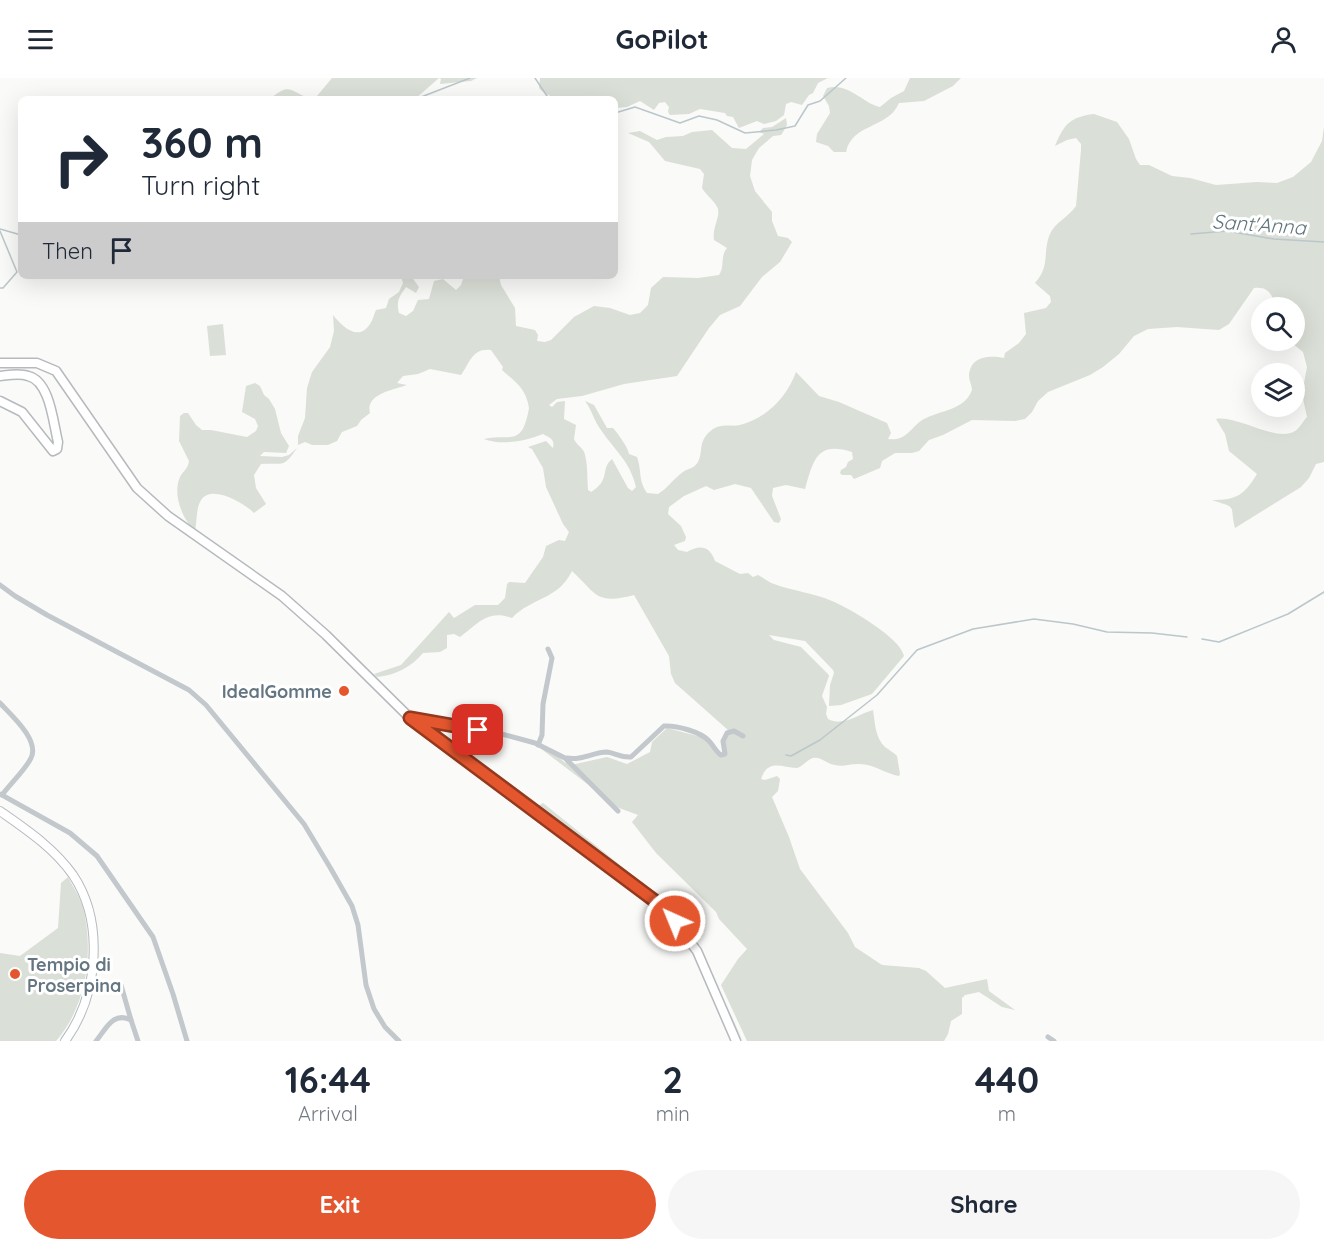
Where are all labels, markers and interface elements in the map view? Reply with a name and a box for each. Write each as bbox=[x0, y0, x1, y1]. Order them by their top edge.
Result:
text: GoPilot bbox=[615, 22, 709, 56]
icon: menu bbox=[24, 23, 57, 56]
icon: person bbox=[1267, 23, 1300, 56]
text: 360 m bbox=[141, 116, 263, 169]
icon: right bbox=[42, 120, 120, 198]
text: Turn right bbox=[141, 168, 260, 202]
water label: Sant'Anna bbox=[1211, 208, 1308, 240]
icon: arrive bbox=[105, 234, 138, 267]
text: Then bbox=[42, 237, 93, 265]
map controls bbox=[1251, 297, 1305, 417]
button: search bbox=[1251, 297, 1305, 351]
button: layers bbox=[1251, 363, 1305, 417]
place label: IdealGomme bbox=[222, 680, 332, 703]
marker: IdealGomme bbox=[337, 684, 351, 698]
pin bbox=[452, 704, 503, 755]
icon: arrive bbox=[461, 713, 494, 746]
position arrow bbox=[643, 889, 707, 953]
place label: Tempio di Proserpina bbox=[27, 953, 121, 997]
marker: Tempio di Proserpina bbox=[8, 967, 22, 981]
text: 16:44 bbox=[285, 1057, 371, 1102]
text: 2 bbox=[663, 1057, 683, 1102]
text: 440 bbox=[975, 1057, 1039, 1102]
text: Arrival bbox=[298, 1101, 358, 1126]
text: min bbox=[656, 1101, 690, 1126]
text: m bbox=[998, 1101, 1016, 1126]
button: Exit bbox=[24, 1170, 656, 1239]
button: Share bbox=[668, 1170, 1300, 1239]

